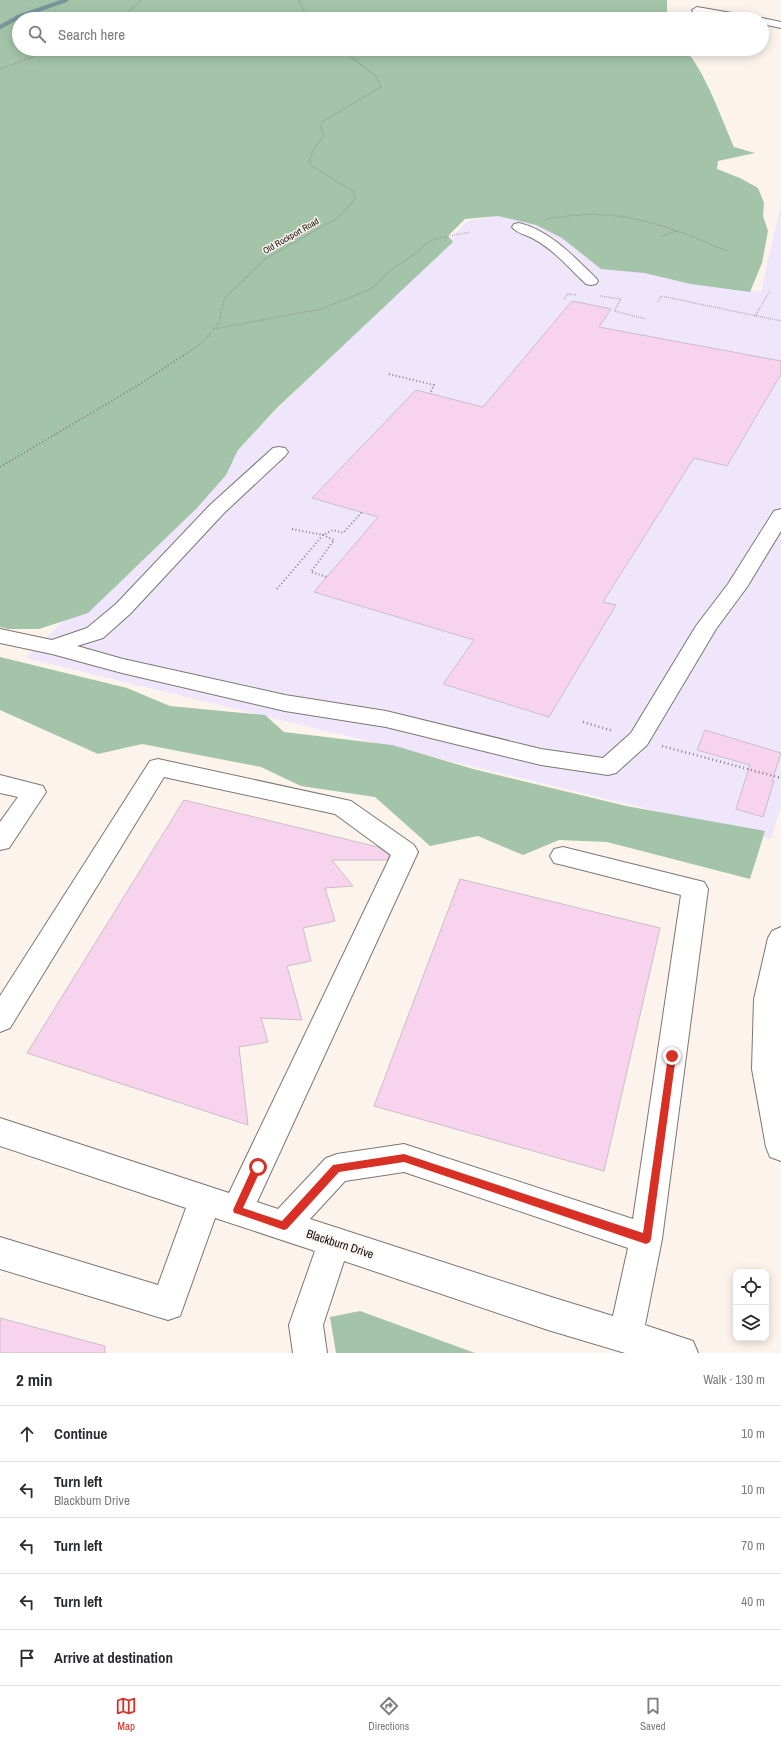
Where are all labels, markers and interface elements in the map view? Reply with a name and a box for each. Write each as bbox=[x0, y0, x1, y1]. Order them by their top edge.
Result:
search box bbox=[12, 12, 769, 56]
icon: search bbox=[26, 23, 48, 45]
text: Search here bbox=[58, 24, 125, 45]
street label: Old Rockport Road bbox=[261, 215, 321, 257]
route end bbox=[663, 1047, 681, 1065]
route start bbox=[249, 1158, 267, 1176]
street label: Blackburn Drive bbox=[304, 1226, 376, 1262]
map controls bbox=[733, 1269, 769, 1341]
button: locate bbox=[733, 1269, 769, 1305]
button: layers bbox=[733, 1305, 769, 1341]
text: 2 min bbox=[16, 1368, 52, 1391]
text: Walk · 130 m bbox=[703, 1371, 765, 1388]
icon: ahead bbox=[16, 1423, 38, 1445]
text: Continue bbox=[54, 1423, 107, 1444]
text: 10 m bbox=[741, 1425, 765, 1442]
text: Turn left bbox=[54, 1471, 102, 1492]
icon: left bbox=[16, 1479, 38, 1501]
text: 10 m bbox=[741, 1481, 765, 1498]
text: Blackburn Drive bbox=[54, 1492, 130, 1509]
icon: left bbox=[16, 1535, 38, 1557]
text: Turn left bbox=[54, 1535, 102, 1556]
text: 70 m bbox=[741, 1537, 765, 1554]
icon: left bbox=[16, 1591, 38, 1613]
text: Turn left bbox=[54, 1591, 102, 1612]
text: 40 m bbox=[741, 1593, 765, 1610]
icon: arrive bbox=[16, 1647, 38, 1669]
text: Arrive at destination bbox=[54, 1647, 173, 1668]
tab: Map bbox=[115, 1695, 137, 1733]
tab: Directions bbox=[368, 1695, 409, 1733]
tab: Saved bbox=[640, 1695, 666, 1733]

